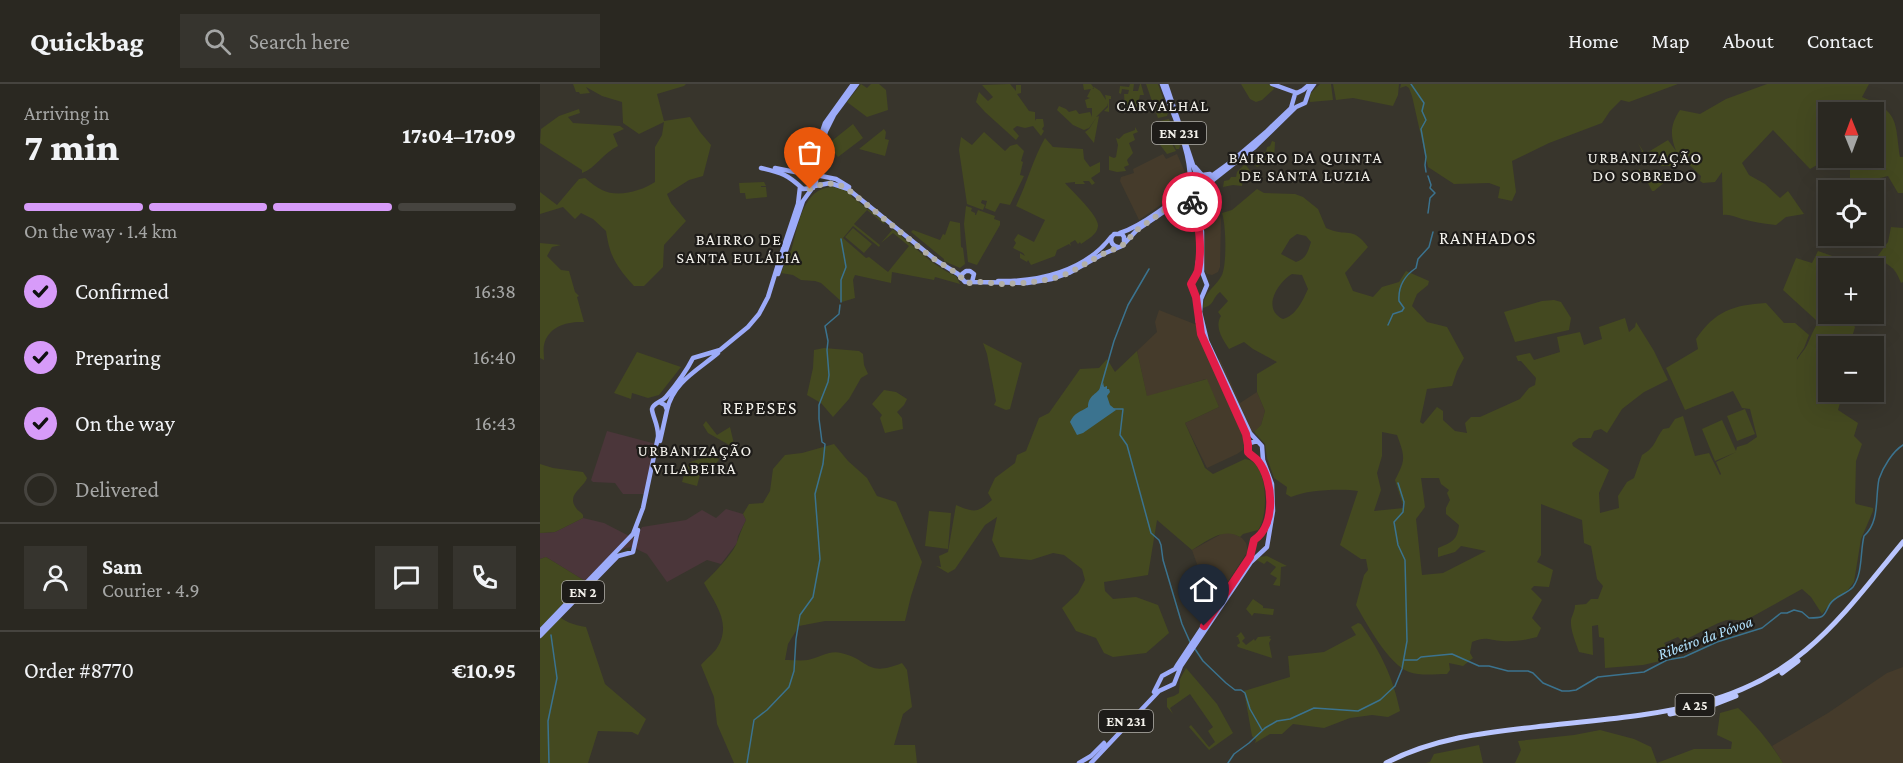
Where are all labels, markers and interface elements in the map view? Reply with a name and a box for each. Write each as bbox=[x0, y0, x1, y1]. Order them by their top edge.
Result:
search box bbox=[180, 14, 600, 68]
icon: search bbox=[201, 25, 234, 58]
text: Quickbag bbox=[30, 26, 144, 57]
text: Search here bbox=[249, 29, 350, 54]
text: Home bbox=[1568, 29, 1618, 53]
text: Map bbox=[1651, 29, 1690, 53]
text: About bbox=[1723, 29, 1774, 53]
text: Contact bbox=[1807, 29, 1873, 53]
district label: CARVALHAL bbox=[1116, 97, 1210, 114]
text: Arriving in bbox=[24, 102, 109, 124]
north arrow bbox=[1818, 102, 1884, 168]
map controls bbox=[1818, 102, 1884, 402]
road number: EN 231 bbox=[1152, 122, 1206, 144]
text: 17:04–17:09 bbox=[402, 123, 516, 148]
text: 7 min bbox=[24, 125, 119, 168]
pin bbox=[784, 127, 835, 189]
icon: bag bbox=[793, 136, 826, 169]
district label: BAIRRO DA QUINTA DE SANTA LUZIA bbox=[1229, 149, 1383, 184]
district label: URBANIZAÇÃO DO SOBREDO bbox=[1587, 149, 1703, 184]
courier bbox=[1162, 172, 1222, 232]
button: locate bbox=[1818, 180, 1884, 246]
icon: bike bbox=[1176, 186, 1209, 219]
text: On the way · 1.4 km bbox=[24, 220, 177, 242]
district label: RANHADOS bbox=[1439, 228, 1537, 248]
district label: BAIRRO DE SANTA EULÁLIA bbox=[677, 231, 801, 266]
button: + bbox=[1818, 258, 1884, 324]
icon: check bbox=[24, 275, 57, 308]
text: Confirmed bbox=[75, 279, 169, 304]
text: 16:38 bbox=[474, 280, 516, 302]
button: − bbox=[1818, 336, 1884, 402]
icon: check bbox=[24, 341, 57, 374]
text: Preparing bbox=[75, 345, 161, 370]
text: 16:40 bbox=[473, 346, 516, 368]
district label: REPESES bbox=[722, 398, 798, 418]
icon: check bbox=[24, 407, 57, 440]
text: On the way bbox=[75, 411, 175, 436]
text: 16:43 bbox=[475, 412, 516, 434]
district label: URBANIZAÇÃO VILABEIRA bbox=[637, 442, 753, 477]
text: Delivered bbox=[75, 477, 159, 502]
button: person bbox=[24, 546, 87, 609]
button: chat bbox=[375, 546, 438, 609]
button: phone bbox=[453, 546, 516, 609]
text: Sam bbox=[102, 554, 142, 579]
pin bbox=[1178, 564, 1229, 626]
icon: home bbox=[1187, 573, 1220, 606]
text: Courier · 4.9 bbox=[102, 579, 200, 601]
road number: EN 2 bbox=[562, 581, 604, 603]
water label: Ribeiro da Póvoa bbox=[1656, 612, 1755, 662]
text: Order #8770 bbox=[24, 658, 134, 683]
text: €10.95 bbox=[452, 658, 516, 683]
road number: A 25 bbox=[1676, 694, 1714, 716]
road number: EN 231 bbox=[1099, 710, 1153, 732]

